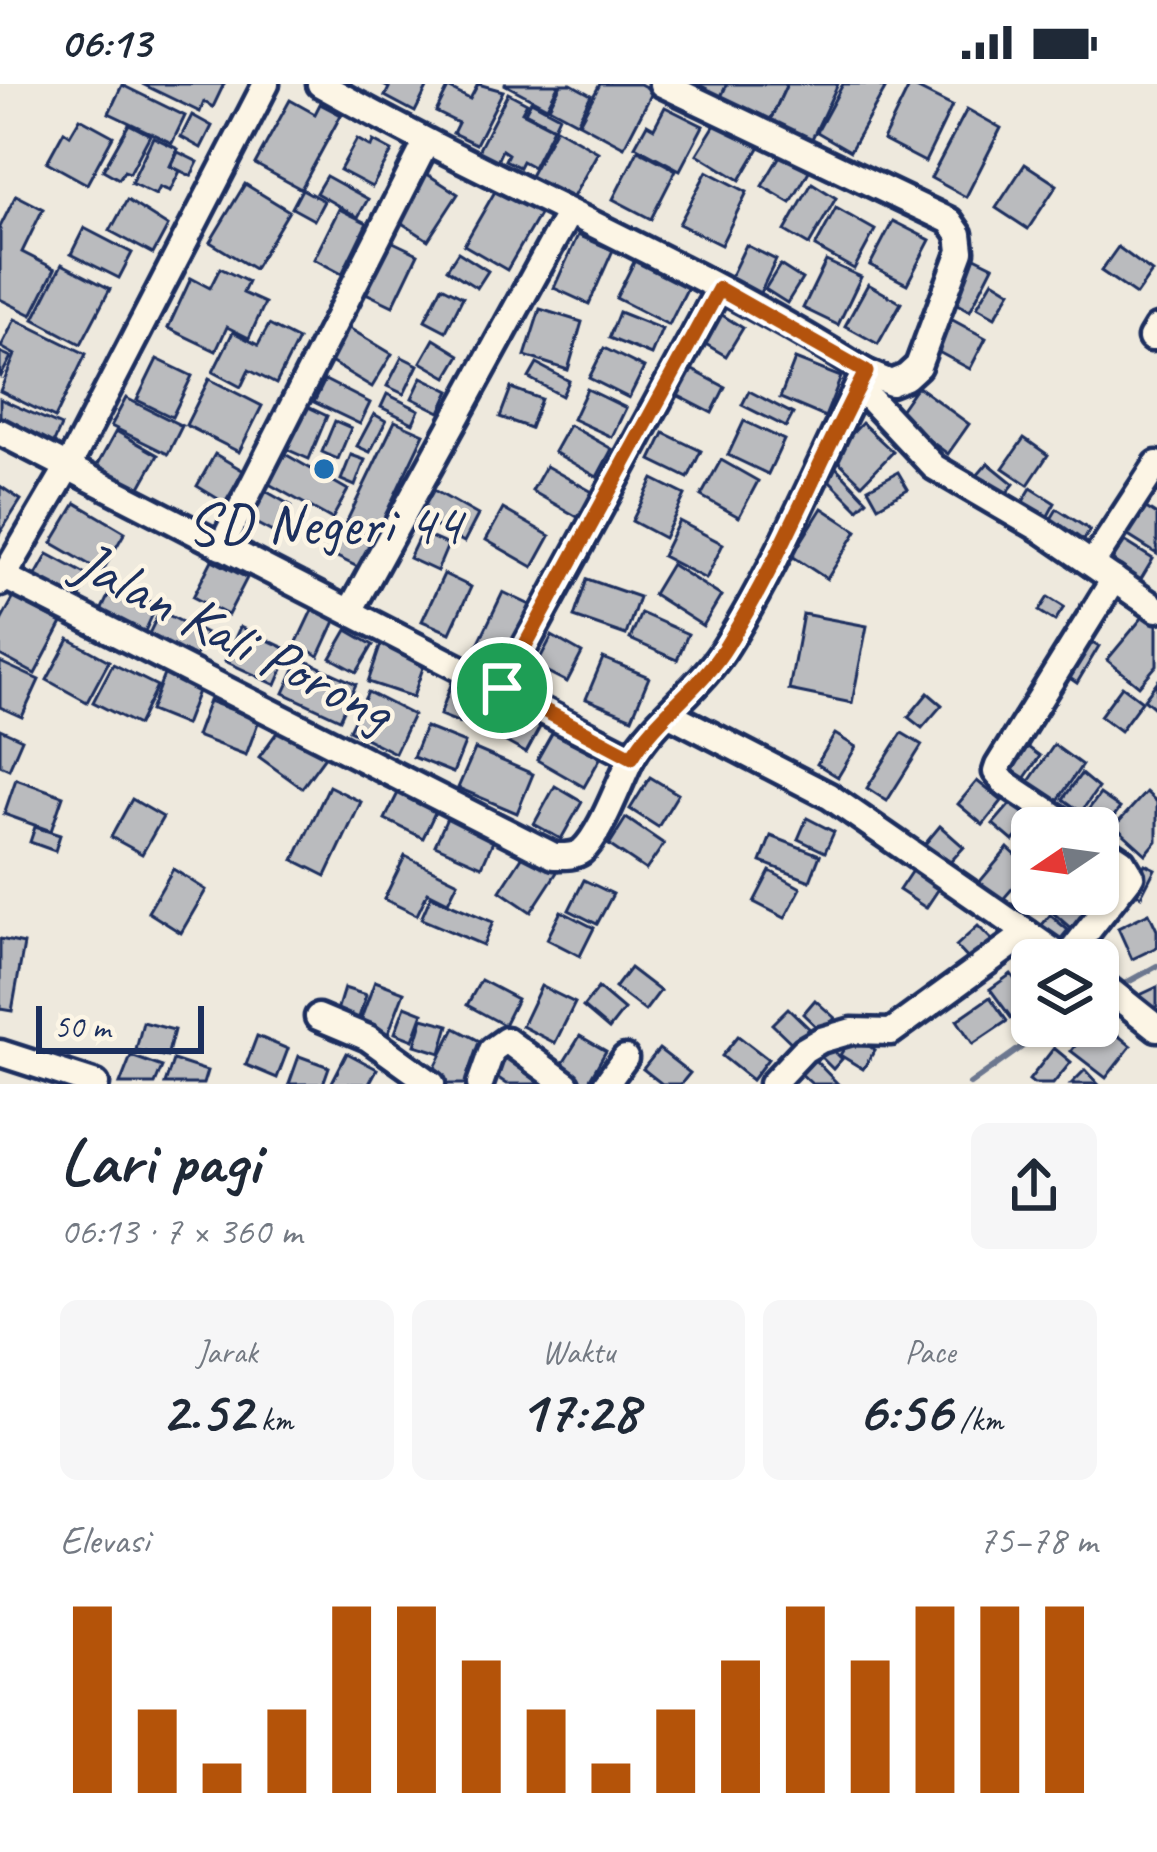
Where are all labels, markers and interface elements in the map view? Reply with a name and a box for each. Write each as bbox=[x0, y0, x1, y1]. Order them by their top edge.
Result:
text: 06:13 bbox=[60, 14, 151, 71]
marker: SD Negeri 44 bbox=[311, 456, 337, 482]
place label: SD Negeri 44 bbox=[186, 486, 467, 562]
street label: Jalan Kali Porong bbox=[60, 522, 409, 750]
pin bbox=[451, 637, 553, 739]
icon: arrive bbox=[469, 655, 535, 721]
north arrow bbox=[1011, 807, 1119, 915]
map controls bbox=[1011, 807, 1119, 1047]
button: layers bbox=[1011, 939, 1119, 1047]
scale bar bbox=[36, 1000, 204, 1053]
text: 50 m bbox=[54, 1006, 110, 1048]
text: Lari pagi bbox=[60, 1120, 260, 1203]
button: share bbox=[971, 1123, 1097, 1249]
text: 06:13 · 7 × 360 m bbox=[60, 1207, 302, 1256]
text: Jarak bbox=[196, 1331, 258, 1373]
text: Waktu bbox=[542, 1331, 615, 1373]
text: Pace bbox=[905, 1331, 956, 1373]
text: 2.52 bbox=[161, 1373, 253, 1449]
text: 17:28 bbox=[519, 1373, 638, 1449]
text: 6:56 bbox=[857, 1373, 952, 1449]
text: km bbox=[253, 1399, 293, 1441]
text: /km bbox=[952, 1399, 1003, 1441]
text: Elevasi bbox=[60, 1516, 149, 1565]
text: 75–78 m bbox=[978, 1516, 1097, 1565]

